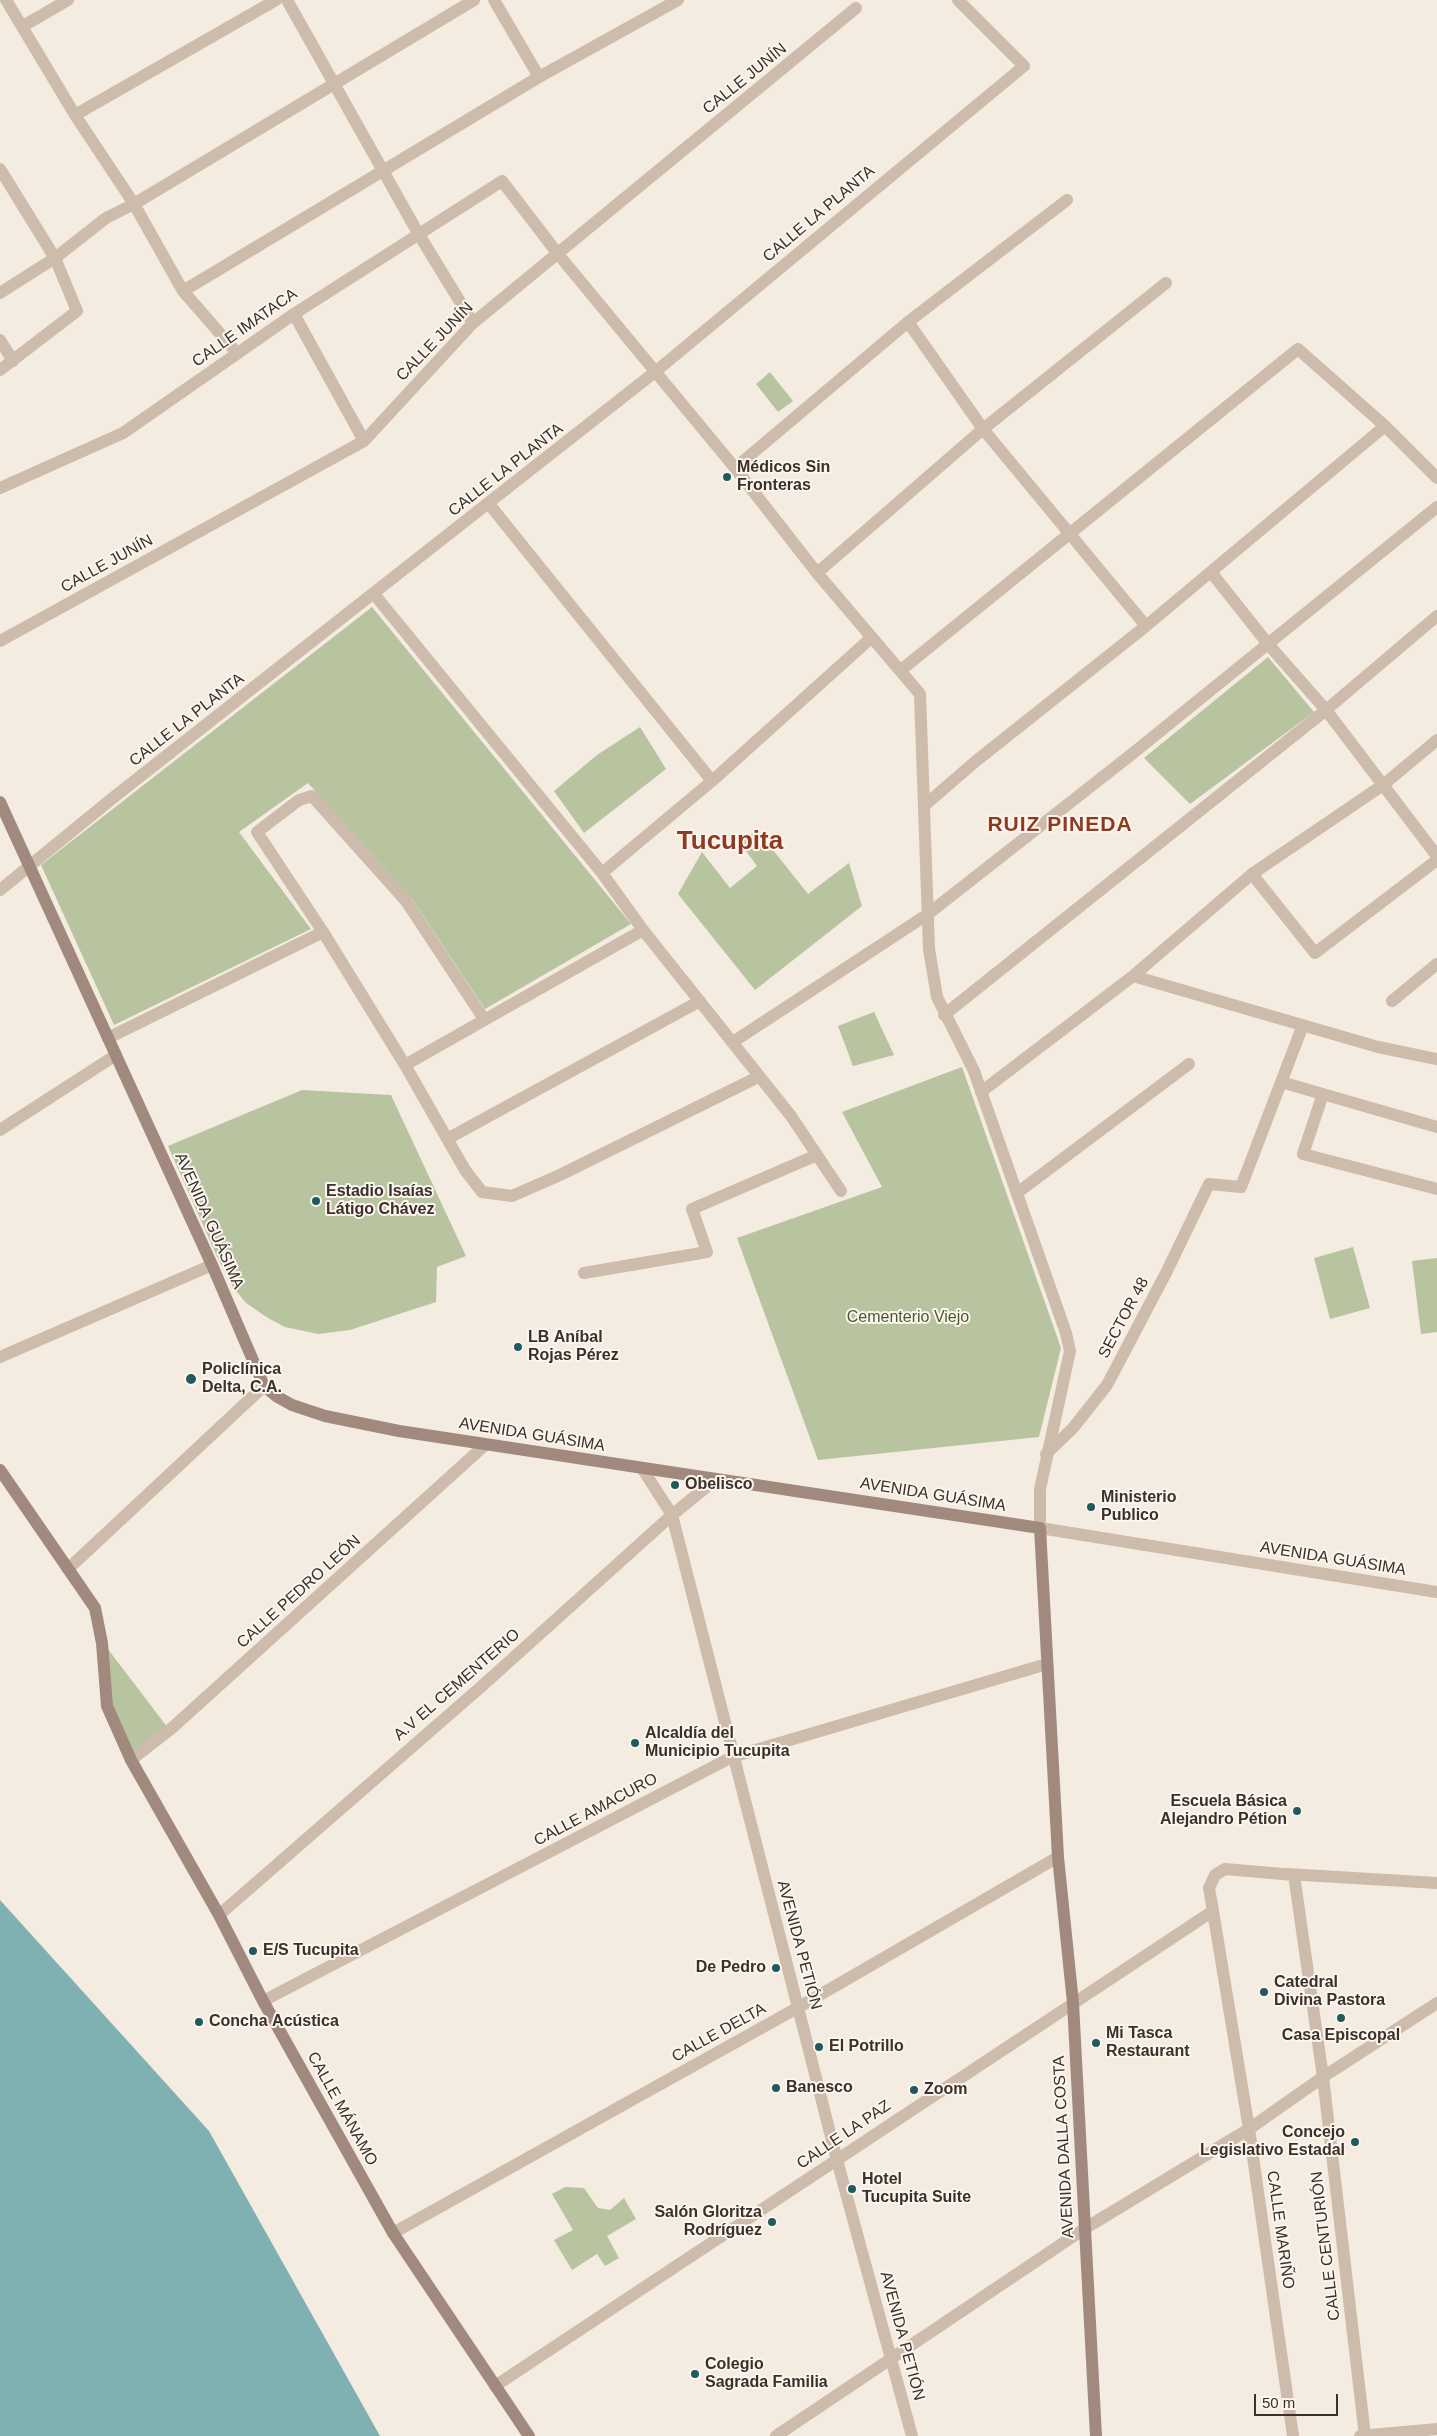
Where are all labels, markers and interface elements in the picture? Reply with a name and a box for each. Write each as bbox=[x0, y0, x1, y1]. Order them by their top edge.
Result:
street label: CALLE JUNÍN bbox=[699, 39, 791, 119]
street label: CALLE LA PLANTA bbox=[759, 162, 879, 266]
street label: CALLE IMATACA bbox=[189, 285, 301, 371]
street label: CALLE JUNÍN bbox=[393, 299, 477, 385]
street label: CALLE LA PLANTA bbox=[445, 419, 567, 521]
place label: Médicos Sin Fronteras bbox=[737, 458, 830, 496]
marker: Médicos Sin Fronteras bbox=[721, 471, 733, 483]
street label: CALLE JUNÍN bbox=[58, 531, 156, 597]
street label: CALLE LA PLANTA bbox=[126, 669, 248, 771]
district label: RUIZ PINEDA bbox=[986, 812, 1134, 838]
district label: Tucupita bbox=[677, 826, 783, 858]
street label: AVENIDA GUÁSIMA bbox=[170, 1150, 248, 1292]
place label: Estadio Isaías Látigo Chávez bbox=[326, 1182, 434, 1220]
marker: Estadio Isaías Látigo Chávez bbox=[310, 1195, 322, 1207]
street label: SECTOR 48 bbox=[1095, 1274, 1153, 1362]
park label: Cementerio Viejo bbox=[847, 1308, 969, 1328]
place label: LB Aníbal Rojas Pérez bbox=[528, 1328, 619, 1366]
marker: LB Aníbal Rojas Pérez bbox=[512, 1341, 524, 1353]
place label: Policlínica Delta, C.A. bbox=[202, 1360, 282, 1398]
marker: Policlínica Delta, C.A. bbox=[184, 1372, 198, 1386]
street label: AVENIDA GUÁSIMA bbox=[458, 1414, 606, 1456]
street label: AVENIDA GUÁSIMA bbox=[859, 1474, 1007, 1516]
place label: Obelisco bbox=[685, 1475, 753, 1495]
marker: Obelisco bbox=[669, 1479, 681, 1491]
place label: Ministerio Publico bbox=[1101, 1488, 1177, 1526]
marker: Ministerio Publico bbox=[1085, 1501, 1097, 1513]
street label: CALLE PEDRO LEÓN bbox=[233, 1531, 365, 1653]
street label: AVENIDA GUÁSIMA bbox=[1259, 1538, 1407, 1580]
street label: A.V EL CEMENTERIO bbox=[390, 1625, 524, 1745]
place label: Alcaldía del Municipio Tucupita bbox=[645, 1724, 790, 1762]
marker: Alcaldía del Municipio Tucupita bbox=[629, 1737, 641, 1749]
street label: CALLE AMACURO bbox=[531, 1769, 661, 1851]
place label: Escuela Básica Alejandro Pétion bbox=[1160, 1792, 1287, 1830]
marker: Escuela Básica Alejandro Pétion bbox=[1291, 1805, 1303, 1817]
street label: AVENIDA PETIÓN bbox=[773, 1878, 825, 2012]
place label: E/S Tucupita bbox=[263, 1941, 359, 1961]
marker: E/S Tucupita bbox=[247, 1945, 259, 1957]
place label: De Pedro bbox=[696, 1958, 766, 1978]
marker: De Pedro bbox=[770, 1962, 782, 1974]
place label: Catedral Divina Pastora bbox=[1274, 1973, 1385, 2011]
marker: Catedral Divina Pastora bbox=[1258, 1986, 1270, 1998]
street label: CALLE DELTA bbox=[669, 1999, 769, 2067]
place label: Concha Acústica bbox=[209, 2012, 339, 2032]
marker: Casa Episcopal bbox=[1335, 2012, 1347, 2024]
marker: Concha Acústica bbox=[193, 2016, 205, 2028]
place label: Mi Tasca Restaurant bbox=[1106, 2024, 1190, 2062]
place label: Casa Episcopal bbox=[1282, 2026, 1400, 2046]
place label: El Potrillo bbox=[829, 2037, 904, 2057]
marker: Mi Tasca Restaurant bbox=[1090, 2037, 1102, 2049]
marker: El Potrillo bbox=[813, 2041, 825, 2053]
street label: CALLE MÁNAMO bbox=[303, 2049, 381, 2169]
street label: AVENIDA DALLA COSTA bbox=[1050, 2055, 1078, 2239]
place label: Banesco bbox=[786, 2078, 853, 2098]
place label: Zoom bbox=[924, 2080, 968, 2100]
marker: Banesco bbox=[770, 2082, 782, 2094]
marker: Zoom bbox=[908, 2084, 920, 2096]
street label: CALLE LA PAZ bbox=[793, 2097, 895, 2173]
place label: Concejo Legislativo Estadal bbox=[1200, 2123, 1345, 2161]
marker: Concejo Legislativo Estadal bbox=[1349, 2136, 1361, 2148]
place label: Hotel Tucupita Suite bbox=[862, 2170, 971, 2208]
street label: CALLE MARIÑO bbox=[1262, 2170, 1298, 2290]
street label: CALLE CENTURIÓN bbox=[1307, 2170, 1345, 2322]
marker: Hotel Tucupita Suite bbox=[846, 2183, 858, 2195]
place label: Salón Gloritza Rodríguez bbox=[654, 2203, 762, 2241]
marker: Salón Gloritza Rodríguez bbox=[766, 2216, 778, 2228]
street label: AVENIDA PETIÓN bbox=[876, 2269, 928, 2403]
place label: Colegio Sagrada Familia bbox=[705, 2355, 828, 2393]
marker: Colegio Sagrada Familia bbox=[689, 2368, 701, 2380]
scale bar bbox=[1257, 2384, 1341, 2416]
text: 50 m bbox=[1262, 2394, 1295, 2411]

